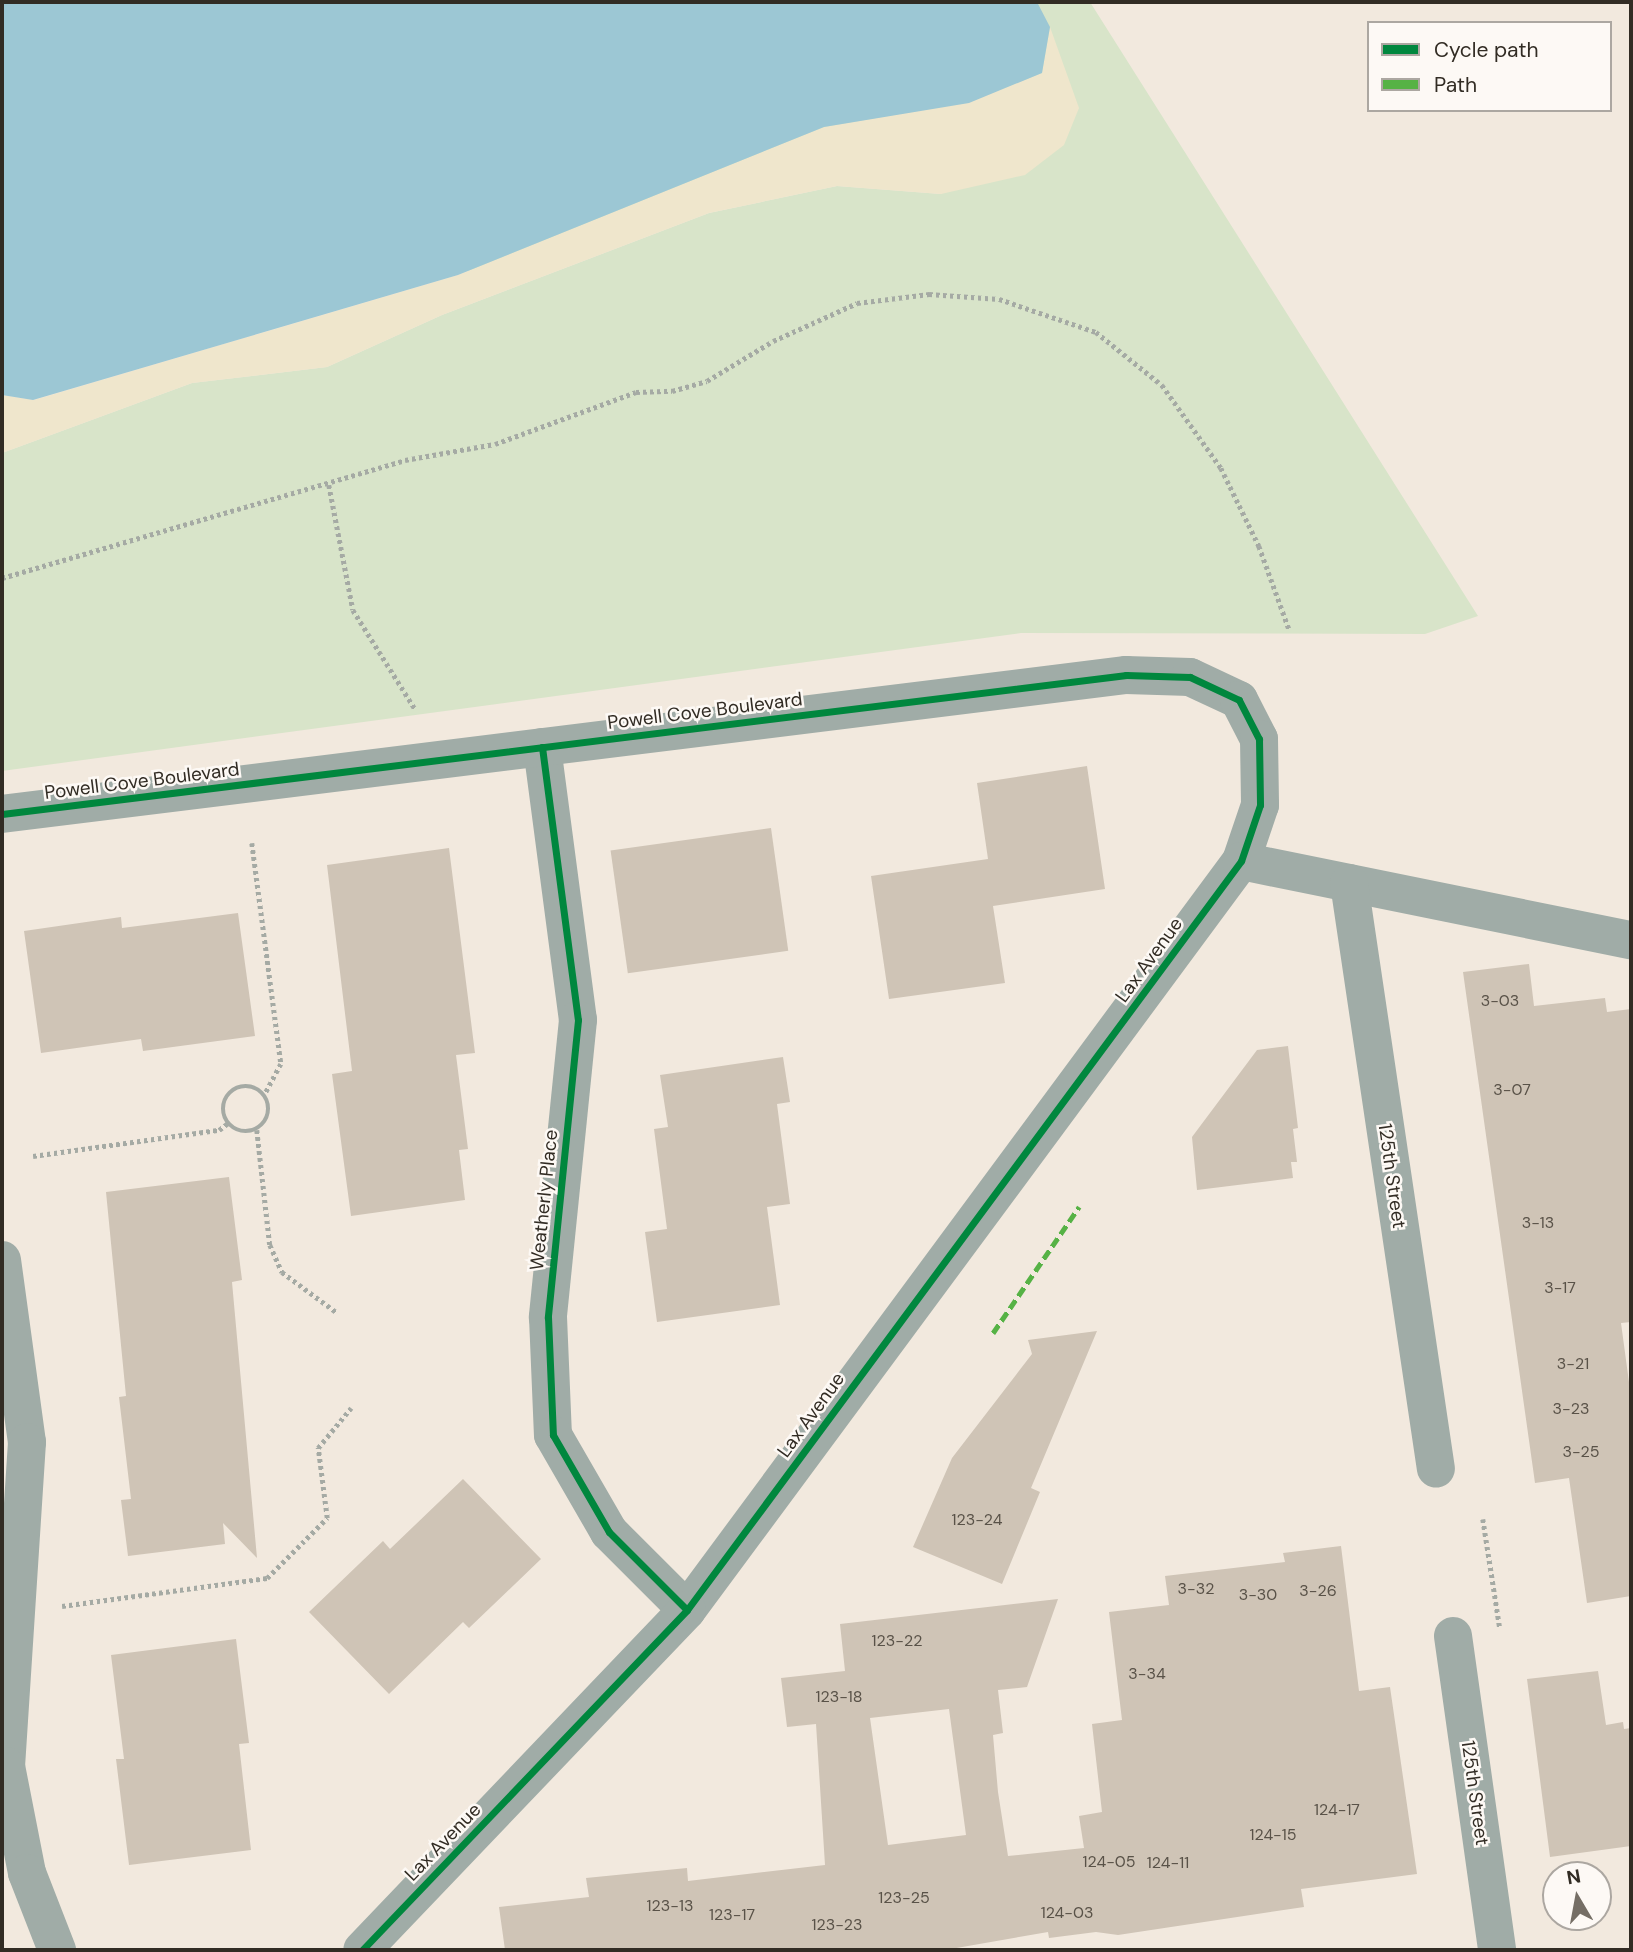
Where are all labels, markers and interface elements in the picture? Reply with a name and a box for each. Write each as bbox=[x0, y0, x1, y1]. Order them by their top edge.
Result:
legend bbox=[1367, 21, 1612, 112]
text: Cycle path bbox=[1434, 36, 1539, 64]
text: Path bbox=[1434, 71, 1477, 99]
street label: Powell Cove Boulevard bbox=[606, 688, 804, 734]
street label: Powell Cove Boulevard bbox=[43, 758, 241, 804]
street label: Lax Avenue bbox=[1111, 913, 1187, 1007]
house number: 3-03 bbox=[1481, 991, 1519, 1011]
house number: 3-07 bbox=[1493, 1080, 1531, 1100]
street label: 125th Street bbox=[1373, 1122, 1411, 1230]
street label: Weatherly Place bbox=[525, 1128, 563, 1272]
house number: 3-13 bbox=[1522, 1213, 1554, 1233]
house number: 3-17 bbox=[1544, 1278, 1576, 1298]
house number: 3-21 bbox=[1557, 1354, 1589, 1374]
street label: Lax Avenue bbox=[773, 1368, 849, 1462]
house number: 3-23 bbox=[1553, 1399, 1589, 1419]
house number: 3-25 bbox=[1562, 1442, 1600, 1462]
house number: 123-24 bbox=[952, 1510, 1002, 1530]
house number: 3-32 bbox=[1178, 1579, 1214, 1599]
house number: 3-26 bbox=[1299, 1581, 1337, 1601]
house number: 3-30 bbox=[1239, 1585, 1277, 1605]
house number: 123-22 bbox=[872, 1631, 922, 1651]
house number: 3-34 bbox=[1128, 1664, 1166, 1684]
house number: 123-18 bbox=[815, 1687, 863, 1707]
street label: 125th Street bbox=[1456, 1739, 1494, 1847]
street label: Lax Avenue bbox=[400, 1798, 486, 1886]
house number: 124-17 bbox=[1314, 1800, 1360, 1820]
house number: 124-15 bbox=[1249, 1825, 1297, 1845]
house number: 124-05 bbox=[1082, 1852, 1136, 1872]
house number: 124-11 bbox=[1147, 1853, 1189, 1873]
north arrow bbox=[1542, 1861, 1612, 1931]
text: N bbox=[1565, 1863, 1583, 1890]
house number: 123-25 bbox=[878, 1888, 930, 1908]
house number: 123-13 bbox=[647, 1896, 693, 1916]
house number: 124-03 bbox=[1041, 1903, 1093, 1923]
house number: 123-17 bbox=[709, 1905, 755, 1925]
house number: 123-23 bbox=[812, 1915, 862, 1935]

